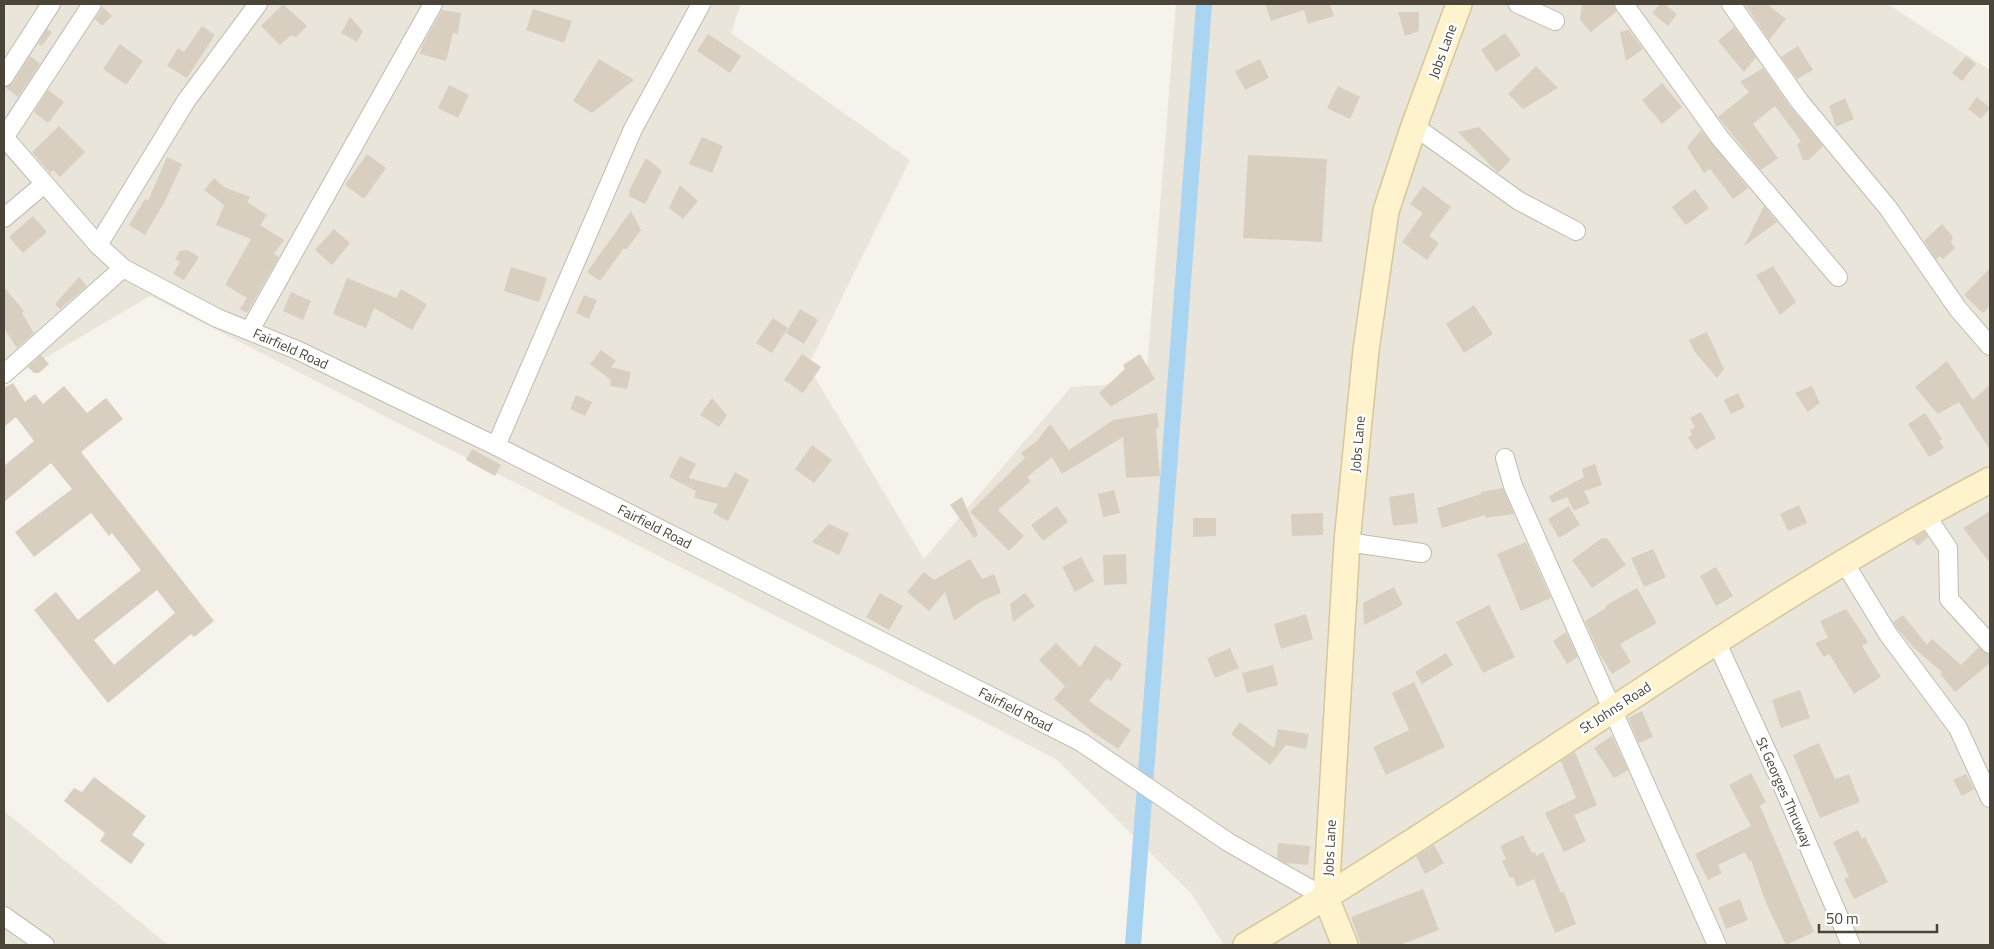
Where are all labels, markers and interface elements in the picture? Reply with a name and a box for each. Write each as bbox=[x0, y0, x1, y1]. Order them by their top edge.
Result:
street label: Jobs Lane bbox=[1422, 21, 1462, 81]
street label: Fairfield Road bbox=[250, 322, 332, 374]
street label: Jobs Lane bbox=[1344, 415, 1370, 473]
street label: Fairfield Road bbox=[614, 498, 696, 554]
street label: St Johns Road bbox=[1575, 676, 1655, 738]
street label: Fairfield Road bbox=[975, 681, 1057, 737]
street label: St Georges Thruway bbox=[1751, 734, 1819, 851]
street label: Jobs Lane bbox=[1317, 819, 1341, 877]
scale bar bbox=[1819, 902, 1936, 934]
text: 50 m bbox=[1826, 907, 1859, 930]

